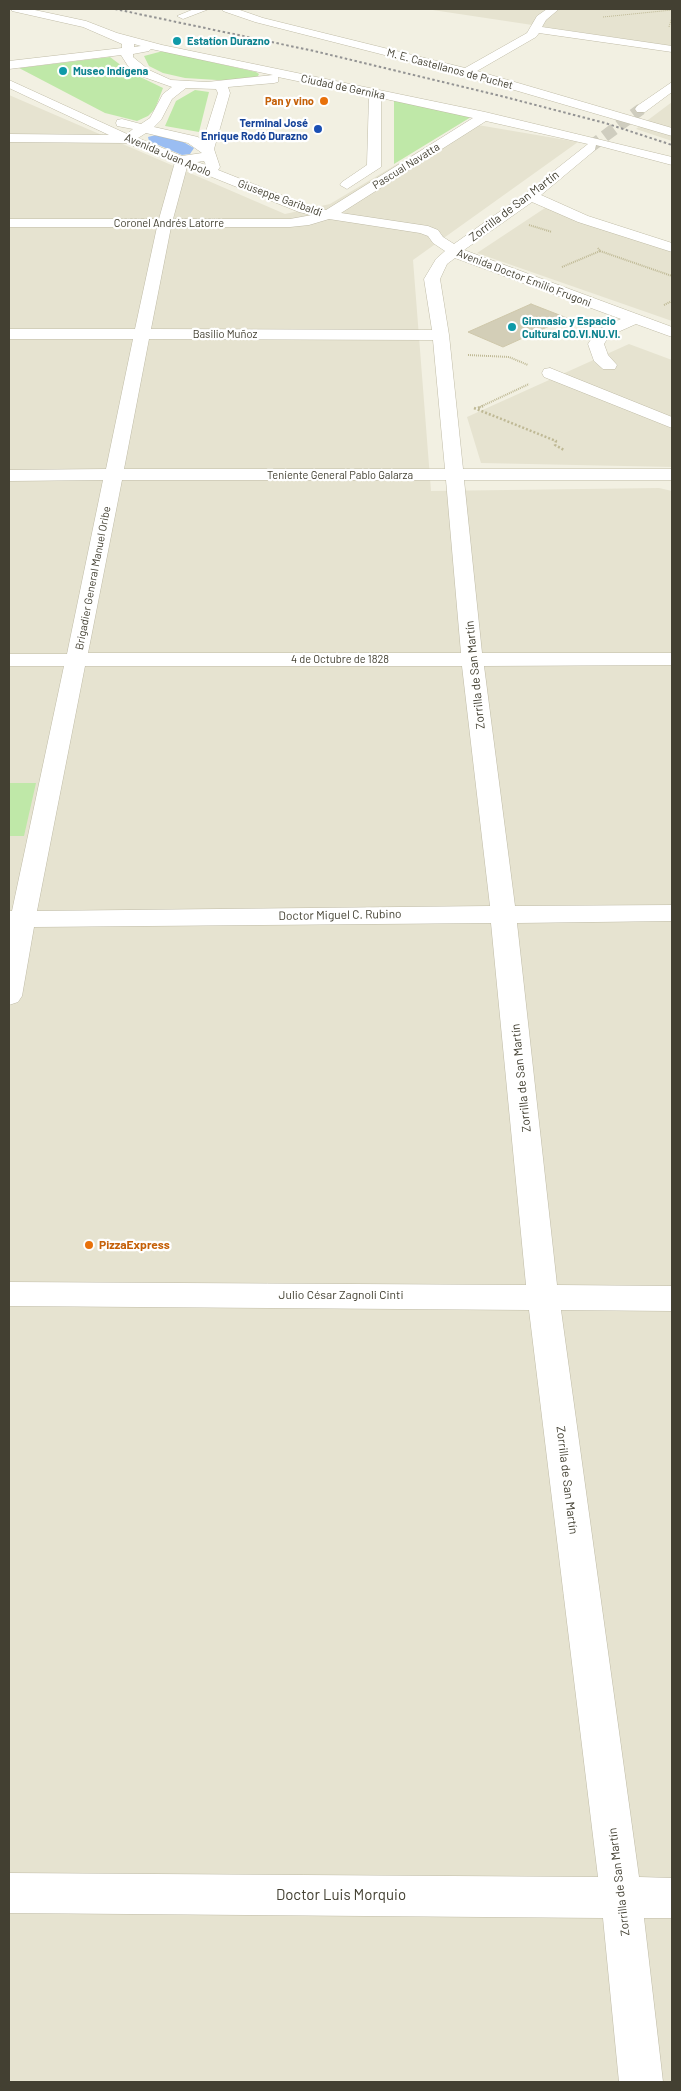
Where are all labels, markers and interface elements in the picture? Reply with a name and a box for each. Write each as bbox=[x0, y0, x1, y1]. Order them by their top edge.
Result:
place label: Estatíon Durazno bbox=[187, 34, 270, 48]
marker: Estatíon Durazno bbox=[171, 35, 183, 47]
street label: M. E. Castellanos de Puchet bbox=[385, 46, 515, 92]
place label: Museo Indígena bbox=[73, 64, 148, 78]
marker: Museo Indígena bbox=[57, 65, 69, 77]
street label: Ciudad de Gernika bbox=[300, 72, 386, 102]
place label: Pan y vino bbox=[265, 94, 314, 108]
marker: Pan y vino bbox=[318, 95, 330, 107]
place label: Terminal José Enrique Rodó Durazno bbox=[201, 116, 308, 142]
marker: Terminal José Enrique Rodó Durazno bbox=[312, 123, 324, 135]
street label: Avenida Juan Apolo bbox=[123, 131, 213, 179]
street label: Pascual Navatta bbox=[370, 140, 442, 192]
street label: Zorrilla de San Martín bbox=[466, 167, 562, 245]
street label: Giuseppe Garibaldi bbox=[236, 177, 324, 219]
street label: Coronel Andrés Latorre bbox=[114, 216, 224, 230]
street label: Avenida Doctor Emilio Frugoni bbox=[455, 246, 593, 310]
place label: Gimnasio y Espacio Cultural CO.VI.NU.VI. bbox=[522, 314, 621, 340]
marker: Gimnasio y Espacio Cultural CO.VI.NU.VI. bbox=[506, 321, 518, 333]
street label: Basilio Muñoz bbox=[193, 327, 257, 341]
street label: Teniente General Pablo Galarza bbox=[267, 468, 413, 482]
street label: Brigadier General Manuel Oribe bbox=[73, 505, 113, 651]
street label: Zorrilla de San Martín bbox=[462, 620, 488, 730]
street label: 4 de Octubre de 1828 bbox=[291, 652, 389, 666]
street label: Doctor Miguel C. Rubino bbox=[278, 907, 402, 923]
street label: Zorrilla de San Martín bbox=[508, 1023, 534, 1133]
place label: PizzaExpress bbox=[99, 1238, 170, 1252]
marker: PizzaExpress bbox=[83, 1239, 95, 1251]
street label: Julio César Zagnoli Cinti bbox=[279, 1288, 403, 1302]
street label: Zorrilla de San Martín bbox=[553, 1425, 581, 1535]
street label: Zorrilla de San Martín bbox=[605, 1827, 633, 1937]
street label: Doctor Luis Morquio bbox=[276, 1886, 406, 1904]

